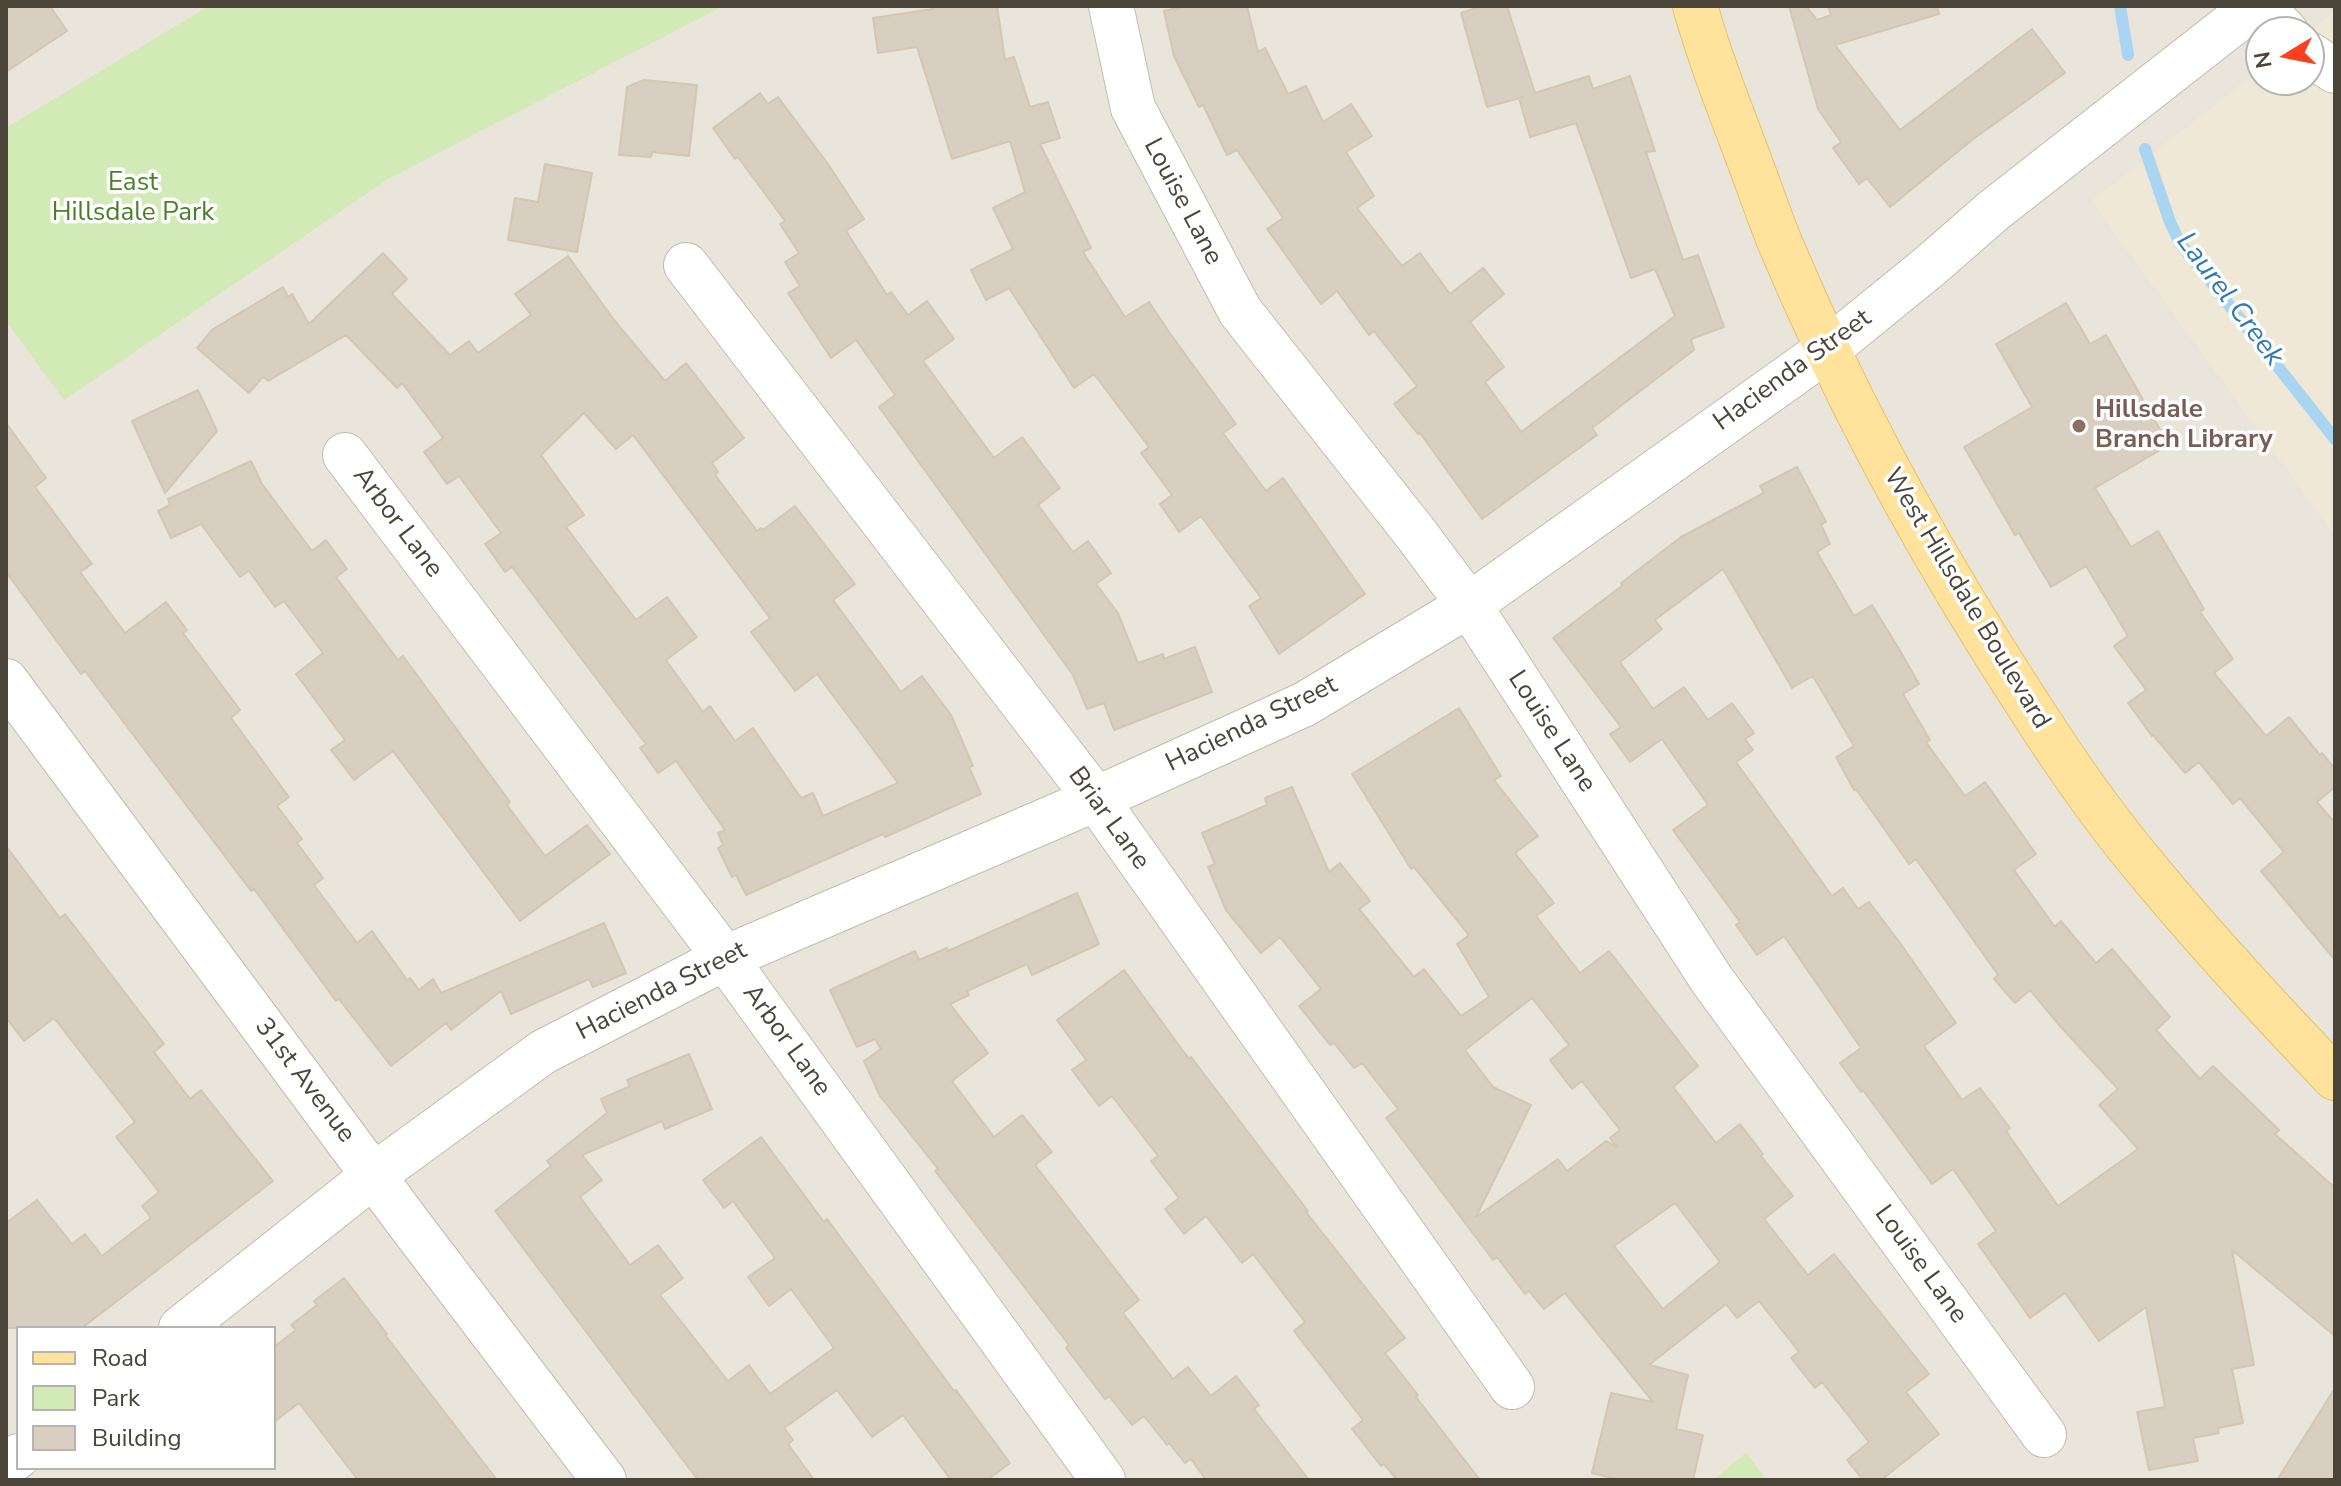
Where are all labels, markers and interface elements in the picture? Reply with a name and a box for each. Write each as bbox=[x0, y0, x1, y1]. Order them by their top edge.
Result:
north arrow bbox=[2245, 16, 2325, 96]
text: N bbox=[2247, 49, 2280, 71]
street label: Louise Lane bbox=[1136, 133, 1228, 271]
park label: East Hillsdale Park bbox=[52, 168, 214, 230]
water label: Laurel Creek bbox=[2168, 227, 2290, 373]
street label: Hacienda Street bbox=[1708, 303, 1878, 439]
place label: Hillsdale Branch Library bbox=[2095, 395, 2273, 456]
marker: Hillsdale Branch Library bbox=[2070, 417, 2088, 435]
street label: Arbor Lane bbox=[345, 462, 449, 584]
street label: West Hillsdale Boulevard bbox=[1876, 463, 2056, 735]
street label: Louise Lane bbox=[1500, 665, 1602, 799]
street label: Hacienda Street bbox=[1161, 670, 1343, 780]
street label: Briar Lane bbox=[1060, 762, 1156, 876]
street label: Hacienda Street bbox=[572, 936, 752, 1048]
street label: Arbor Lane bbox=[735, 979, 837, 1103]
street label: 31st Avenue bbox=[247, 1013, 361, 1149]
street label: Louise Lane bbox=[1867, 1200, 1973, 1330]
legend bbox=[16, 1326, 276, 1470]
text: Road bbox=[92, 1342, 148, 1374]
text: Park bbox=[92, 1382, 140, 1414]
text: Building bbox=[92, 1422, 182, 1454]

